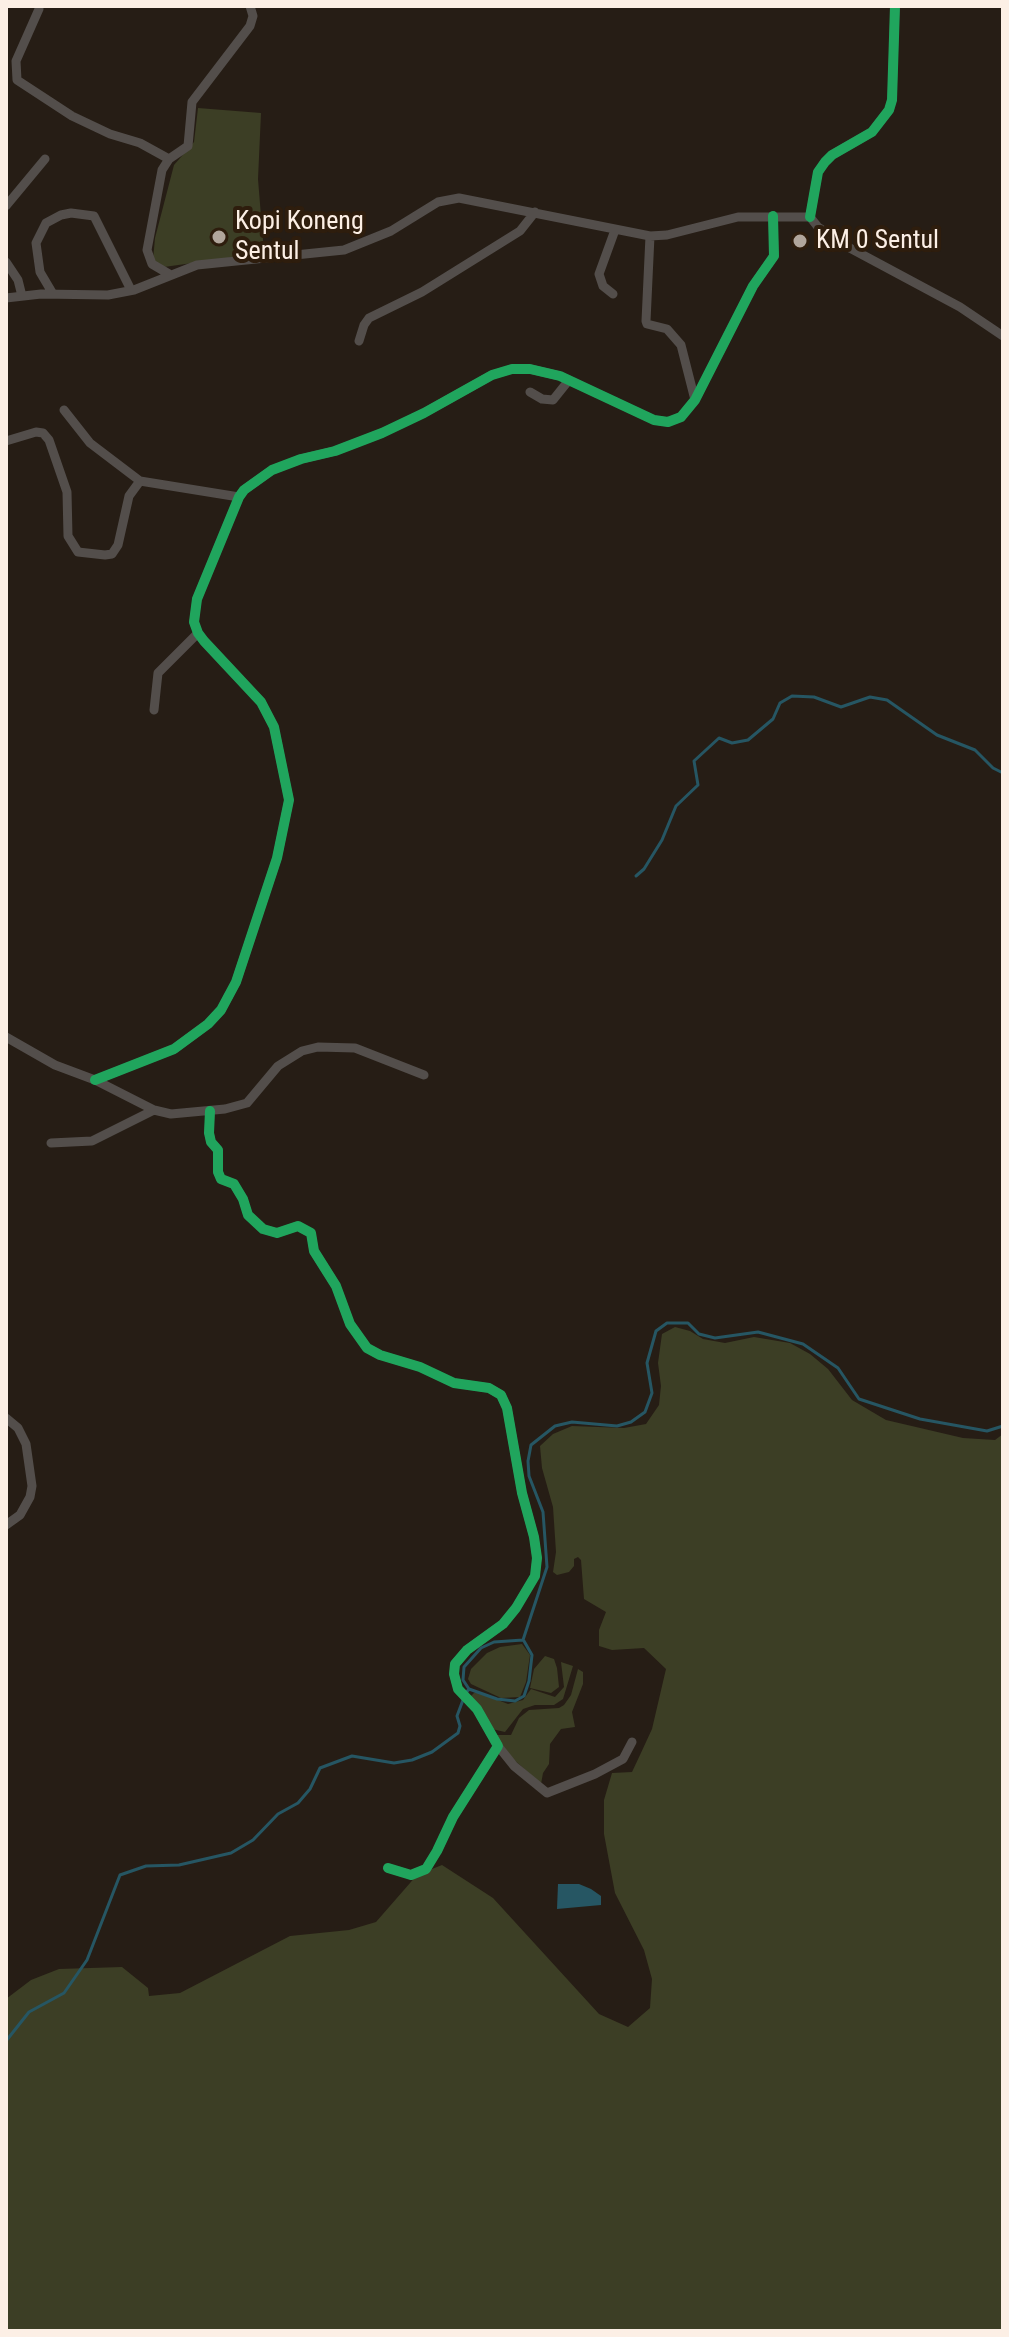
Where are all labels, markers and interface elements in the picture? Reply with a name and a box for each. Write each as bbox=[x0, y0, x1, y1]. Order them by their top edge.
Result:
place label: Kopi Koneng Sentul bbox=[235, 206, 364, 268]
place label: KM 0 Sentul bbox=[816, 225, 939, 257]
marker: Kopi Koneng Sentul bbox=[210, 228, 228, 246]
marker: KM 0 Sentul bbox=[791, 232, 809, 250]

